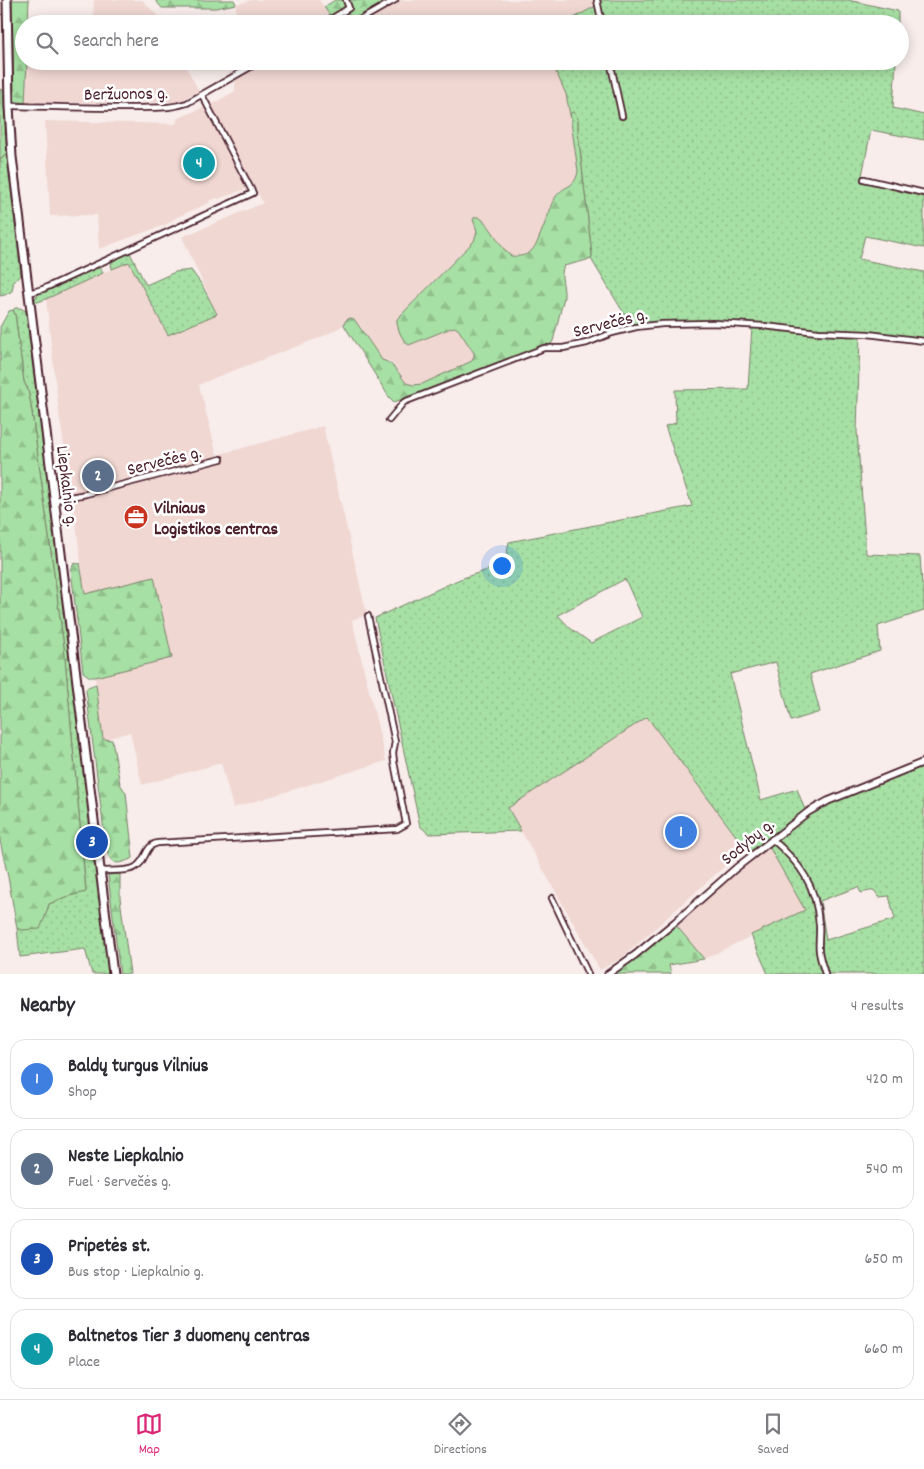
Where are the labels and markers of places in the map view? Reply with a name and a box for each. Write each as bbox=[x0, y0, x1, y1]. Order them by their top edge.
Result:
pin: 4 bbox=[183, 144, 215, 182]
pin: 2 bbox=[82, 457, 114, 495]
place label: Vilniaus Logistikos centras bbox=[154, 497, 278, 543]
office icon: Vilniaus Logistikos centras bbox=[123, 504, 149, 530]
pin: 1 bbox=[665, 813, 697, 851]
pin: 3 bbox=[76, 823, 108, 861]

